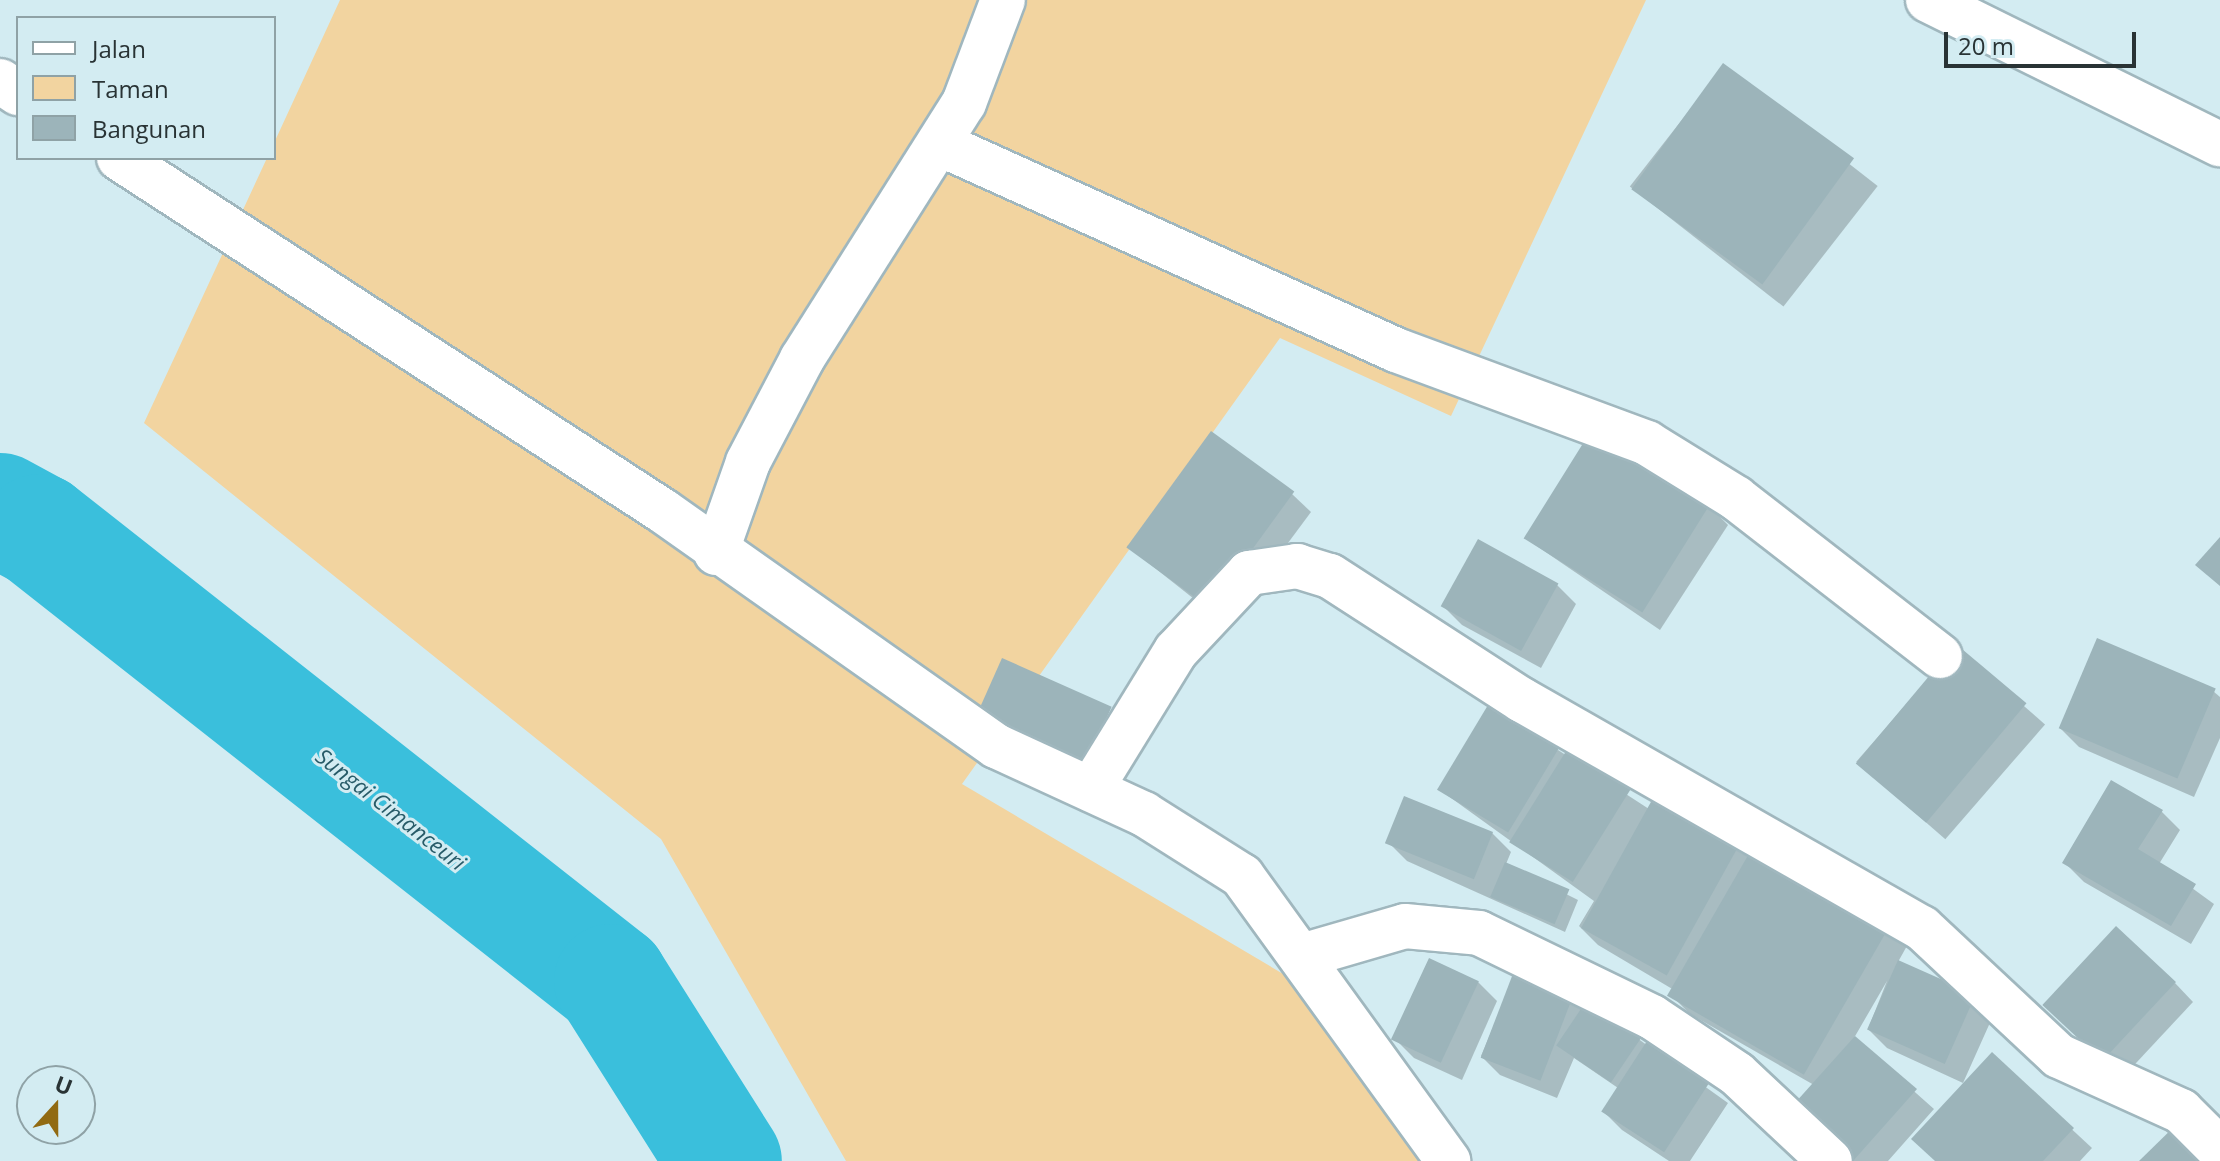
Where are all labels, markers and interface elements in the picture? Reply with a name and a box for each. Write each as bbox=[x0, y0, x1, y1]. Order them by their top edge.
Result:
legend bbox=[16, 16, 276, 160]
scale bar bbox=[1948, 16, 2140, 66]
text: 20 m bbox=[1958, 29, 2014, 62]
text: Jalan bbox=[92, 32, 146, 65]
text: Taman bbox=[92, 72, 169, 105]
text: Bangunan bbox=[92, 112, 206, 145]
water label: Sungai Cimanceuri bbox=[311, 743, 471, 875]
north arrow bbox=[16, 1065, 96, 1145]
text: U bbox=[51, 1067, 77, 1101]

